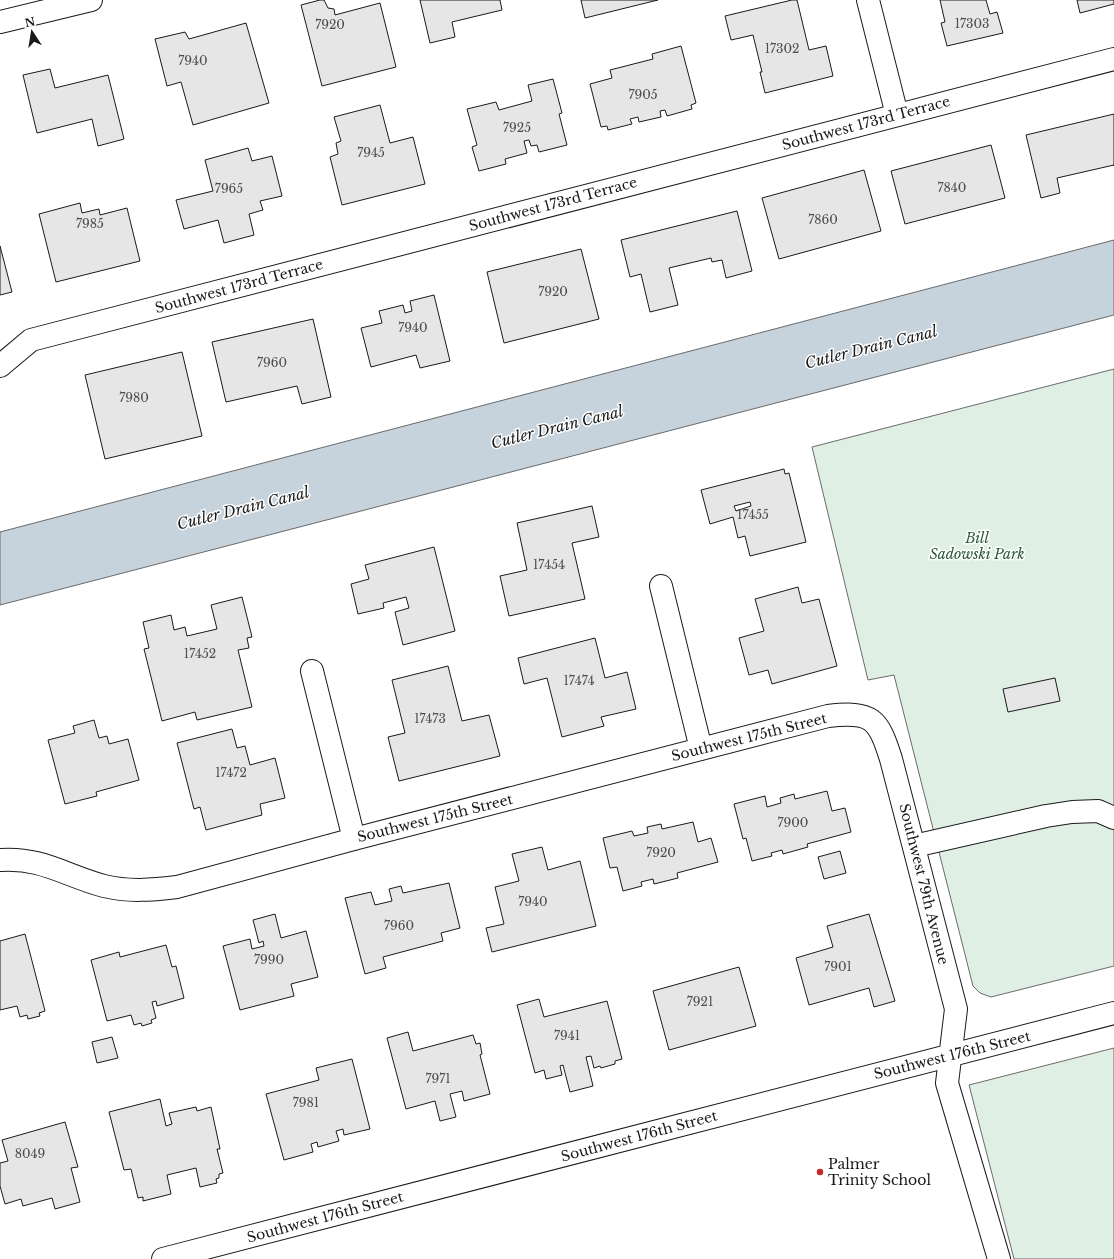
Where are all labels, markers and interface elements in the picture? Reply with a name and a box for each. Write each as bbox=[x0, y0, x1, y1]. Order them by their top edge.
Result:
north arrow bbox=[12, 12, 52, 52]
text: N bbox=[23, 14, 37, 30]
house number: 17303 bbox=[955, 16, 989, 31]
house number: 7920 bbox=[315, 17, 345, 32]
house number: 17302 bbox=[765, 41, 799, 56]
house number: 7940 bbox=[178, 53, 208, 68]
house number: 7905 bbox=[628, 87, 658, 102]
street label: Southwest 173rd Terrace bbox=[780, 92, 952, 154]
house number: 7925 bbox=[503, 120, 531, 135]
house number: 7945 bbox=[357, 145, 385, 160]
street label: Southwest 173rd Terrace bbox=[467, 173, 639, 235]
house number: 7840 bbox=[938, 180, 966, 195]
house number: 7965 bbox=[215, 181, 243, 196]
house number: 7860 bbox=[808, 212, 838, 227]
house number: 7985 bbox=[76, 216, 104, 231]
street label: Southwest 173rd Terrace bbox=[153, 255, 325, 317]
house number: 7920 bbox=[538, 284, 568, 299]
house number: 7940 bbox=[398, 320, 428, 335]
water label: Cutler Drain Canal bbox=[803, 321, 939, 373]
house number: 7960 bbox=[257, 355, 287, 370]
house number: 7980 bbox=[119, 390, 149, 405]
water label: Cutler Drain Canal bbox=[489, 401, 625, 453]
water label: Cutler Drain Canal bbox=[175, 482, 311, 534]
house number: 17455 bbox=[737, 507, 769, 522]
park label: Bill Sadowski Park bbox=[929, 529, 1025, 563]
house number: 17454 bbox=[533, 557, 565, 572]
house number: 17452 bbox=[184, 646, 216, 661]
house number: 17474 bbox=[564, 673, 594, 688]
street label: Southwest 175th Street bbox=[669, 709, 829, 765]
house number: 17473 bbox=[414, 711, 446, 726]
house number: 17472 bbox=[215, 765, 247, 780]
street label: Southwest 175th Street bbox=[355, 790, 515, 846]
street label: Southwest 79th Avenue bbox=[895, 802, 953, 966]
house number: 7900 bbox=[778, 815, 808, 830]
house number: 7920 bbox=[646, 845, 676, 860]
house number: 7940 bbox=[518, 894, 548, 909]
house number: 7960 bbox=[384, 918, 414, 933]
house number: 7990 bbox=[254, 952, 284, 967]
house number: 7901 bbox=[824, 959, 852, 974]
house number: 7921 bbox=[687, 994, 713, 1009]
street label: Southwest 176th Street bbox=[872, 1027, 1033, 1083]
house number: 7941 bbox=[554, 1028, 580, 1043]
house number: 7971 bbox=[425, 1071, 451, 1086]
house number: 7981 bbox=[293, 1095, 319, 1110]
street label: Southwest 176th Street bbox=[559, 1106, 720, 1166]
house number: 8049 bbox=[15, 1146, 45, 1161]
place label: Palmer Trinity School bbox=[828, 1155, 931, 1189]
marker: Palmer Trinity School bbox=[815, 1167, 825, 1177]
street label: Southwest 176th Street bbox=[245, 1187, 406, 1247]

